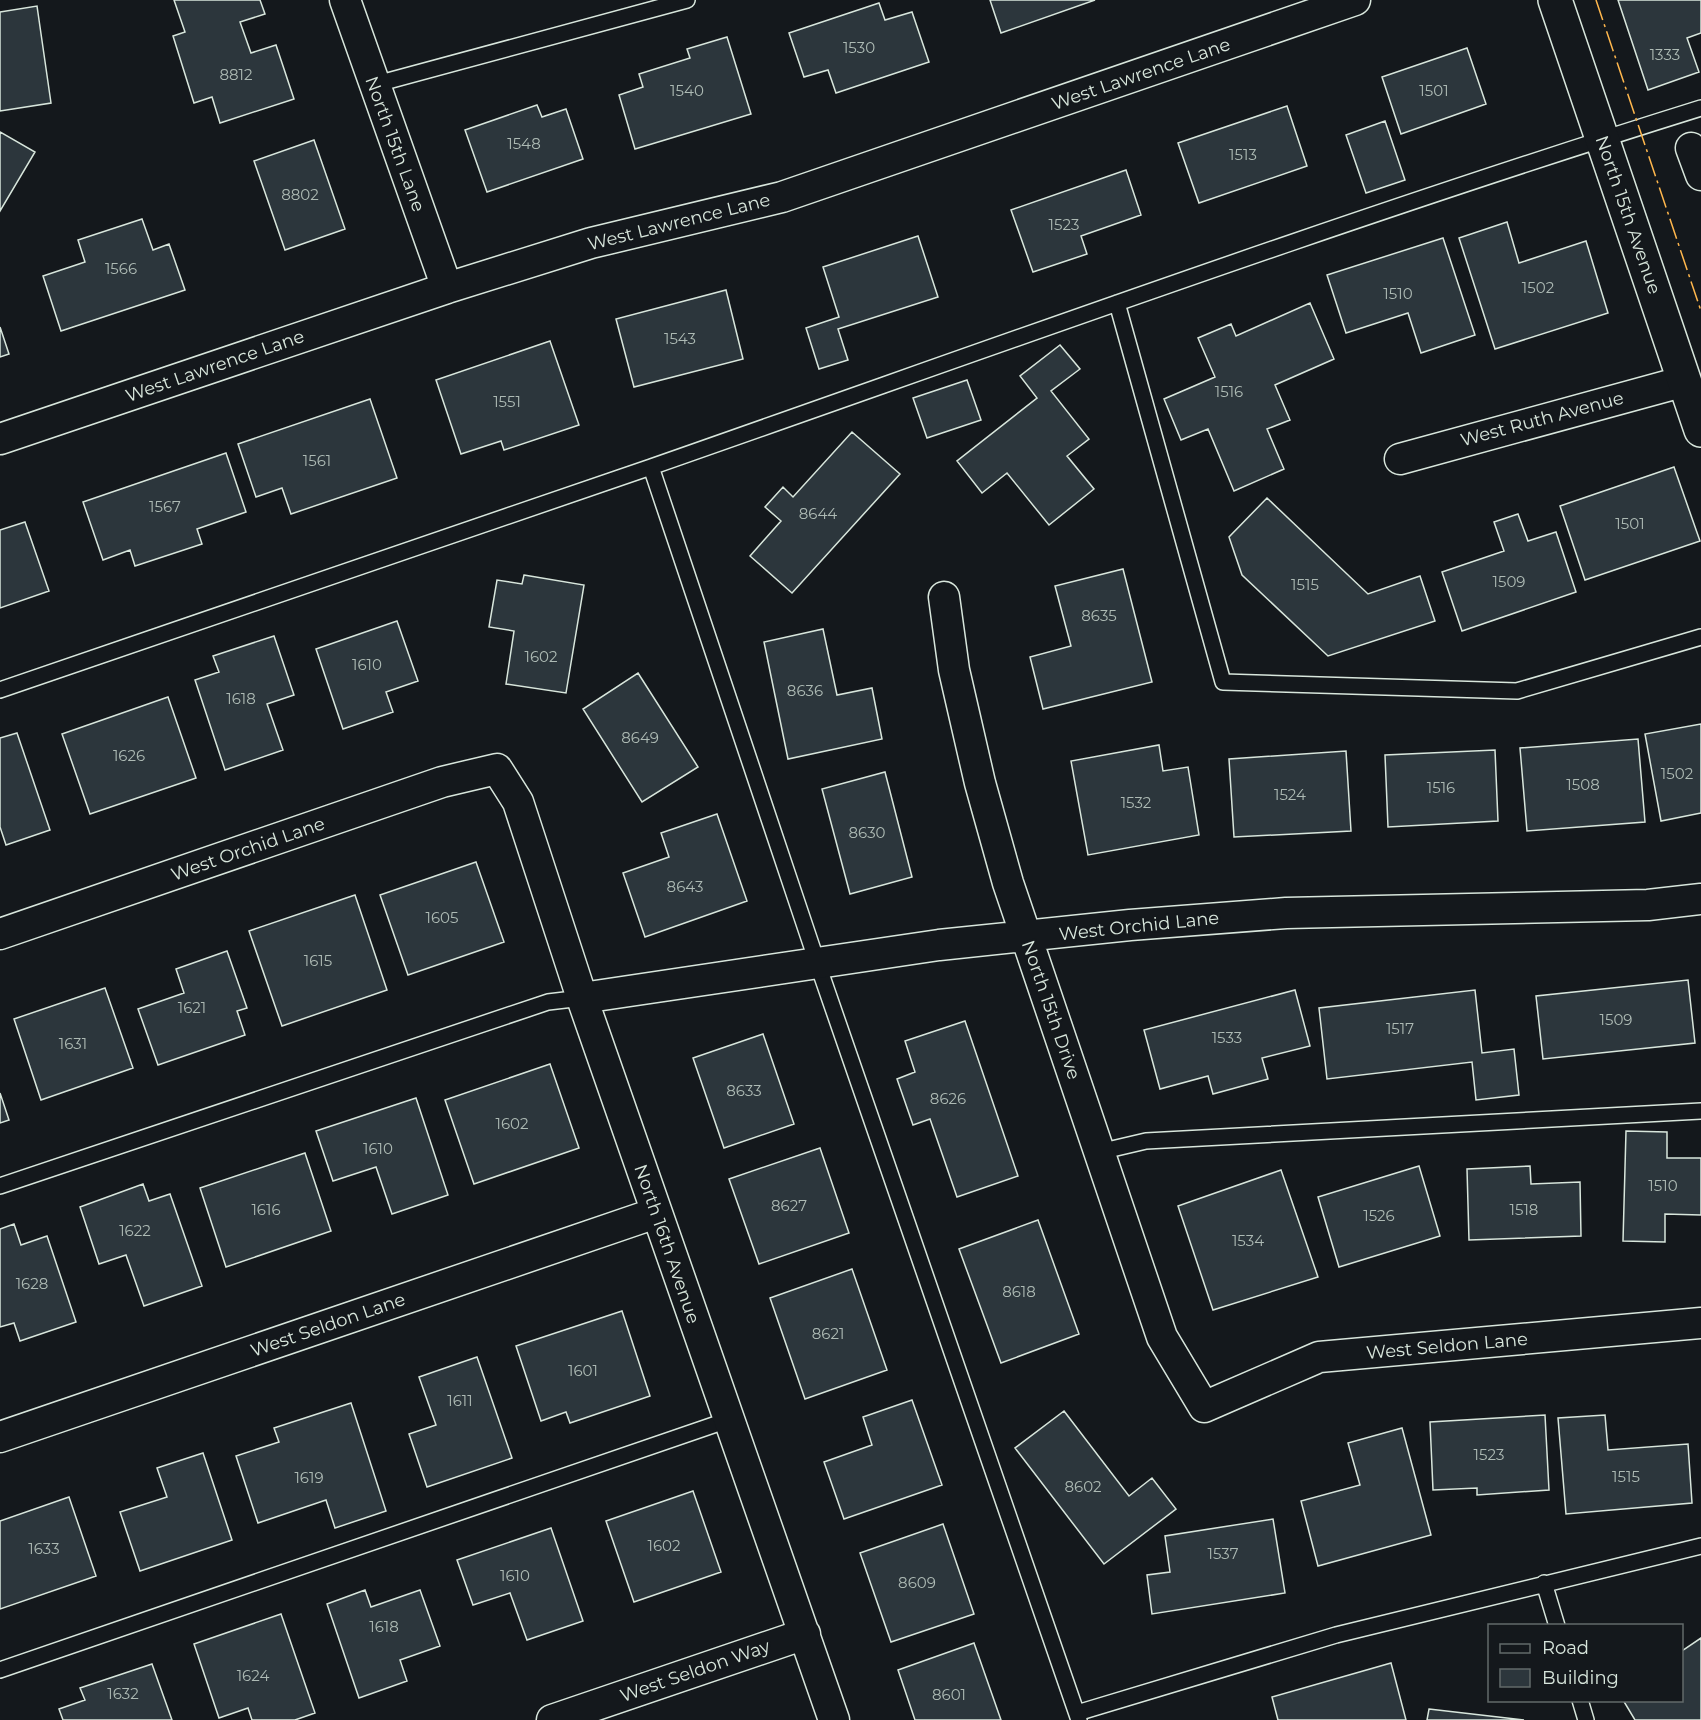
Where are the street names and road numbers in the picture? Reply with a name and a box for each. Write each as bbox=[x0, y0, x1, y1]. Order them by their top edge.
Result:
street label: West Lawrence Lane bbox=[1049, 33, 1233, 115]
street label: North 15th Lane bbox=[360, 73, 430, 215]
street label: North 15th Avenue bbox=[1591, 133, 1666, 297]
street label: West Lawrence Lane bbox=[585, 189, 773, 255]
street label: West Lawrence Lane bbox=[123, 325, 307, 407]
street label: West Ruth Avenue bbox=[1458, 387, 1626, 451]
street label: West Orchid Lane bbox=[168, 812, 328, 886]
street label: West Orchid Lane bbox=[1058, 907, 1220, 945]
street label: North 15th Drive bbox=[1017, 938, 1085, 1083]
street label: North 16th Avenue bbox=[629, 1161, 705, 1327]
street label: West Seldon Lane bbox=[248, 1288, 408, 1362]
street label: West Seldon Lane bbox=[1365, 1328, 1529, 1364]
street label: West Seldon Way bbox=[617, 1635, 773, 1707]

